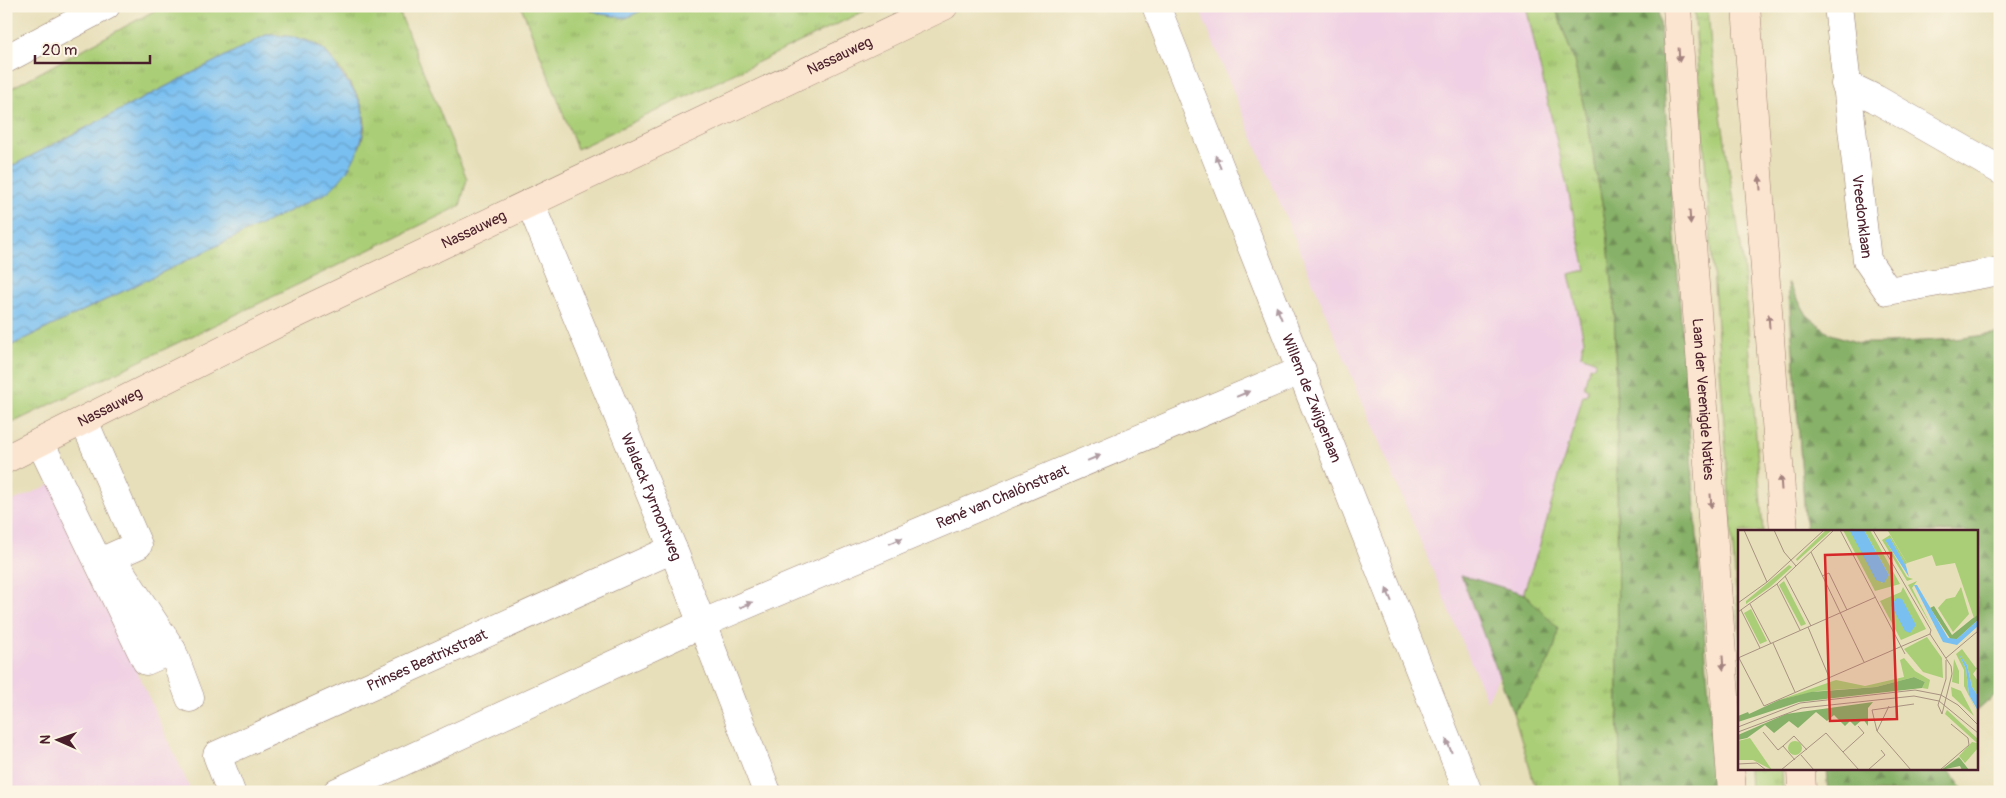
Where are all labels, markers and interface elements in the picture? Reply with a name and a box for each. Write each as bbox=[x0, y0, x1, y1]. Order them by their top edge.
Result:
scale bar bbox=[35, 32, 150, 64]
street label: Nassauweg bbox=[804, 33, 875, 80]
text: 20 m bbox=[42, 41, 77, 60]
one-way arrow bbox=[1676, 47, 1684, 63]
one-way arrow bbox=[1214, 155, 1222, 170]
one-way arrow bbox=[1755, 174, 1763, 190]
street label: Vreedonklaan bbox=[1847, 174, 1876, 260]
street label: Nassauweg bbox=[438, 206, 510, 254]
one-way arrow bbox=[1686, 209, 1694, 225]
one-way arrow bbox=[1275, 305, 1283, 320]
one-way arrow bbox=[1765, 313, 1773, 329]
street label: Laan der Verenigde Naties bbox=[1687, 318, 1718, 481]
street label: Willem de Zwijgerlaan bbox=[1277, 331, 1345, 466]
street label: Nassauweg bbox=[74, 383, 145, 432]
one-way arrow bbox=[1236, 390, 1250, 398]
street label: Waldeck Pyrmontweg bbox=[616, 431, 686, 564]
one-way arrow bbox=[1087, 453, 1101, 461]
street label: René van Chalônstraat bbox=[934, 460, 1072, 533]
one-way arrow bbox=[1776, 475, 1784, 491]
one-way arrow bbox=[1707, 494, 1715, 510]
inset map bbox=[1738, 530, 1978, 770]
one-way arrow bbox=[889, 537, 903, 545]
one-way arrow bbox=[1385, 587, 1393, 602]
one-way arrow bbox=[739, 600, 753, 608]
street label: Prinses Beatrixstraat bbox=[364, 625, 491, 696]
one-way arrow bbox=[1719, 656, 1727, 672]
north arrow bbox=[32, 716, 82, 766]
text: N bbox=[37, 735, 54, 745]
one-way arrow bbox=[1445, 739, 1453, 753]

